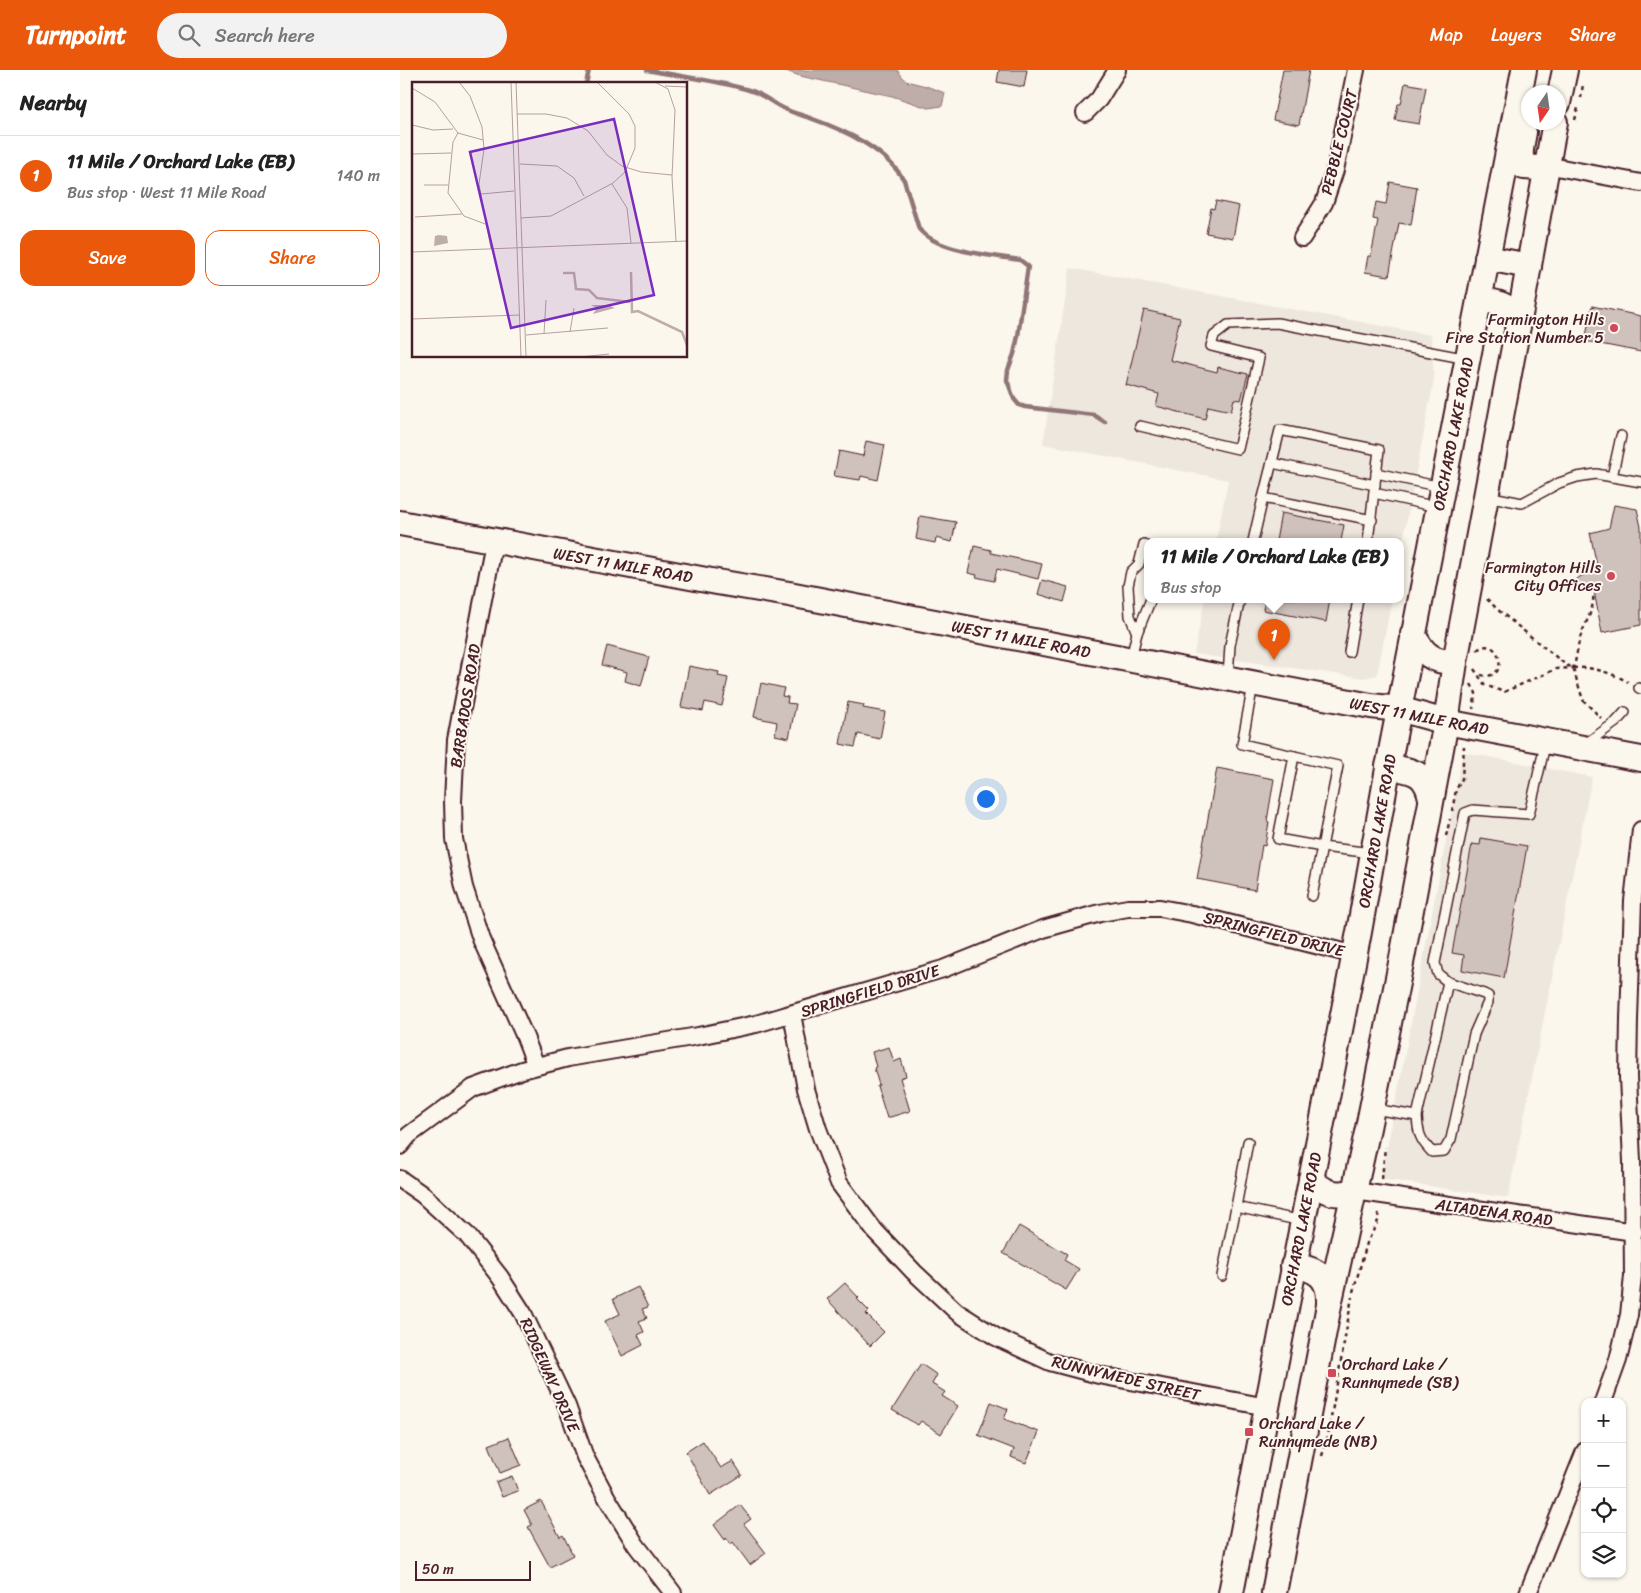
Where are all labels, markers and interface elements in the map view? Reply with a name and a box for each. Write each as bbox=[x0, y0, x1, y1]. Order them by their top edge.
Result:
search box bbox=[157, 13, 507, 58]
text: Turnpoint bbox=[25, 14, 127, 56]
text: Search here bbox=[215, 19, 315, 52]
text: Map bbox=[1430, 19, 1463, 51]
text: Layers bbox=[1491, 19, 1542, 51]
text: Share bbox=[1570, 19, 1616, 51]
icon: search bbox=[175, 21, 203, 49]
inset map bbox=[412, 82, 688, 358]
text: Nearby bbox=[20, 84, 86, 122]
street label: PEBBLE COURT bbox=[1312, 85, 1366, 198]
north arrow bbox=[1521, 85, 1566, 130]
text: 11 Mile / Orchard Lake (EB) bbox=[67, 145, 294, 178]
text: 1 bbox=[33, 161, 39, 190]
text: 140 m bbox=[337, 161, 380, 190]
text: Bus stop · West 11 Mile Road bbox=[67, 178, 266, 207]
button: Save bbox=[20, 230, 195, 286]
button: Share bbox=[205, 230, 380, 286]
place label: Farmington Hills Fire Station Number 5 bbox=[1446, 305, 1604, 352]
marker: Farmington Hills Fire Station Number 5 bbox=[1608, 322, 1620, 334]
street label: ORCHARD LAKE ROAD bbox=[1424, 354, 1482, 513]
street label: WEST 11 MILE ROAD bbox=[551, 538, 695, 592]
popup bbox=[1144, 538, 1404, 603]
text: 11 Mile / Orchard Lake (EB) bbox=[1161, 540, 1387, 573]
place label: Farmington Hills City Offices bbox=[1485, 553, 1602, 600]
marker: Farmington Hills City Offices bbox=[1605, 570, 1617, 582]
text: Bus stop bbox=[1161, 573, 1221, 602]
street label: WEST 11 MILE ROAD bbox=[949, 611, 1093, 667]
pin: 1 bbox=[1258, 619, 1290, 660]
street label: BARBADOS ROAD bbox=[441, 642, 489, 770]
street label: WEST 11 MILE ROAD bbox=[1347, 688, 1491, 744]
street label: ORCHARD LAKE ROAD bbox=[1349, 751, 1405, 910]
your location bbox=[973, 786, 999, 812]
street label: SPRINGFIELD DRIVE bbox=[1201, 903, 1348, 966]
street label: SPRINGFIELD DRIVE bbox=[797, 956, 944, 1026]
street label: ORCHARD LAKE ROAD bbox=[1272, 1149, 1330, 1308]
street label: ALTADENA ROAD bbox=[1432, 1189, 1555, 1235]
street label: RIDGEWAY DRIVE bbox=[512, 1313, 589, 1438]
street label: RUNNYMEDE STREET bbox=[1049, 1347, 1204, 1409]
place label: Orchard Lake / Runnymede (SB) bbox=[1342, 1350, 1460, 1397]
marker: Orchard Lake / Runnymede (SB) bbox=[1326, 1367, 1338, 1379]
map controls bbox=[1581, 1398, 1626, 1578]
button: + bbox=[1581, 1398, 1626, 1443]
place label: Orchard Lake / Runnymede (NB) bbox=[1259, 1409, 1378, 1456]
marker: Orchard Lake / Runnymede (NB) bbox=[1243, 1426, 1255, 1438]
button: − bbox=[1581, 1443, 1626, 1488]
button: locate bbox=[1581, 1488, 1626, 1533]
button: layers bbox=[1581, 1533, 1626, 1578]
text: 50 m bbox=[422, 1557, 454, 1582]
scale bar bbox=[415, 1558, 531, 1581]

